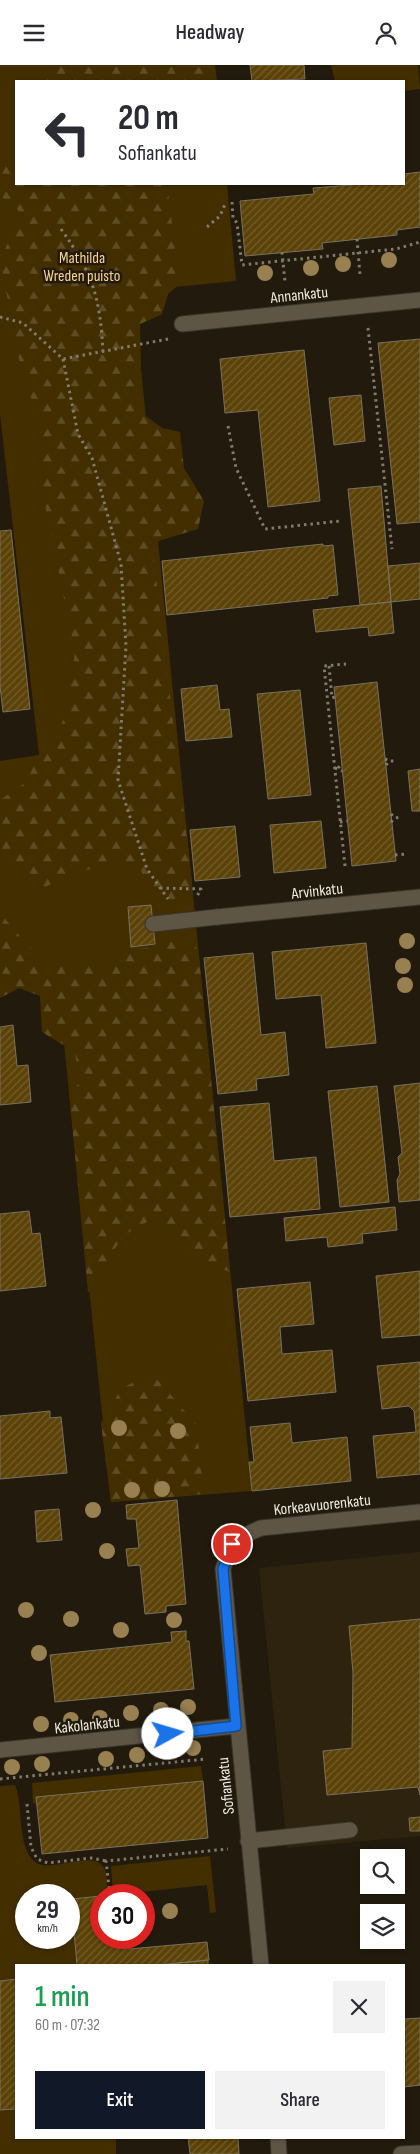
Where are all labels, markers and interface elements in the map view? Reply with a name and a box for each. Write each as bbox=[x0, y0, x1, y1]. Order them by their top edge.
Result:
icon: menu bbox=[20, 19, 48, 47]
text: Headway bbox=[176, 19, 244, 46]
icon: person bbox=[372, 19, 400, 47]
text: 20 m bbox=[118, 97, 179, 140]
icon: left bbox=[35, 100, 100, 165]
text: Sofiankatu bbox=[118, 140, 197, 167]
park label: Mathilda Wreden puisto bbox=[44, 249, 120, 286]
street label: Annankatu bbox=[268, 283, 329, 308]
street label: Arvinkatu bbox=[289, 879, 344, 904]
street label: Korkeavuorenkatu bbox=[273, 1491, 372, 1520]
pin bbox=[211, 1523, 253, 1565]
icon: arrive bbox=[218, 1530, 246, 1558]
position arrow bbox=[141, 1707, 193, 1759]
street label: Kakolankatu bbox=[54, 1713, 121, 1738]
street label: Sofiankatu bbox=[214, 1756, 239, 1815]
map controls bbox=[360, 1849, 405, 1949]
button: search bbox=[360, 1849, 405, 1894]
speed limit sign: 30 bbox=[90, 1884, 155, 1949]
text: 29 bbox=[36, 1895, 59, 1926]
button: layers bbox=[360, 1904, 405, 1949]
text: km/h bbox=[37, 1921, 58, 1936]
text: 1 min bbox=[35, 1979, 90, 2015]
button: close bbox=[333, 1981, 385, 2033]
text: 60 m · 07:32 bbox=[35, 2016, 100, 2035]
button: Exit bbox=[35, 2071, 205, 2129]
button: Share bbox=[215, 2071, 385, 2129]

